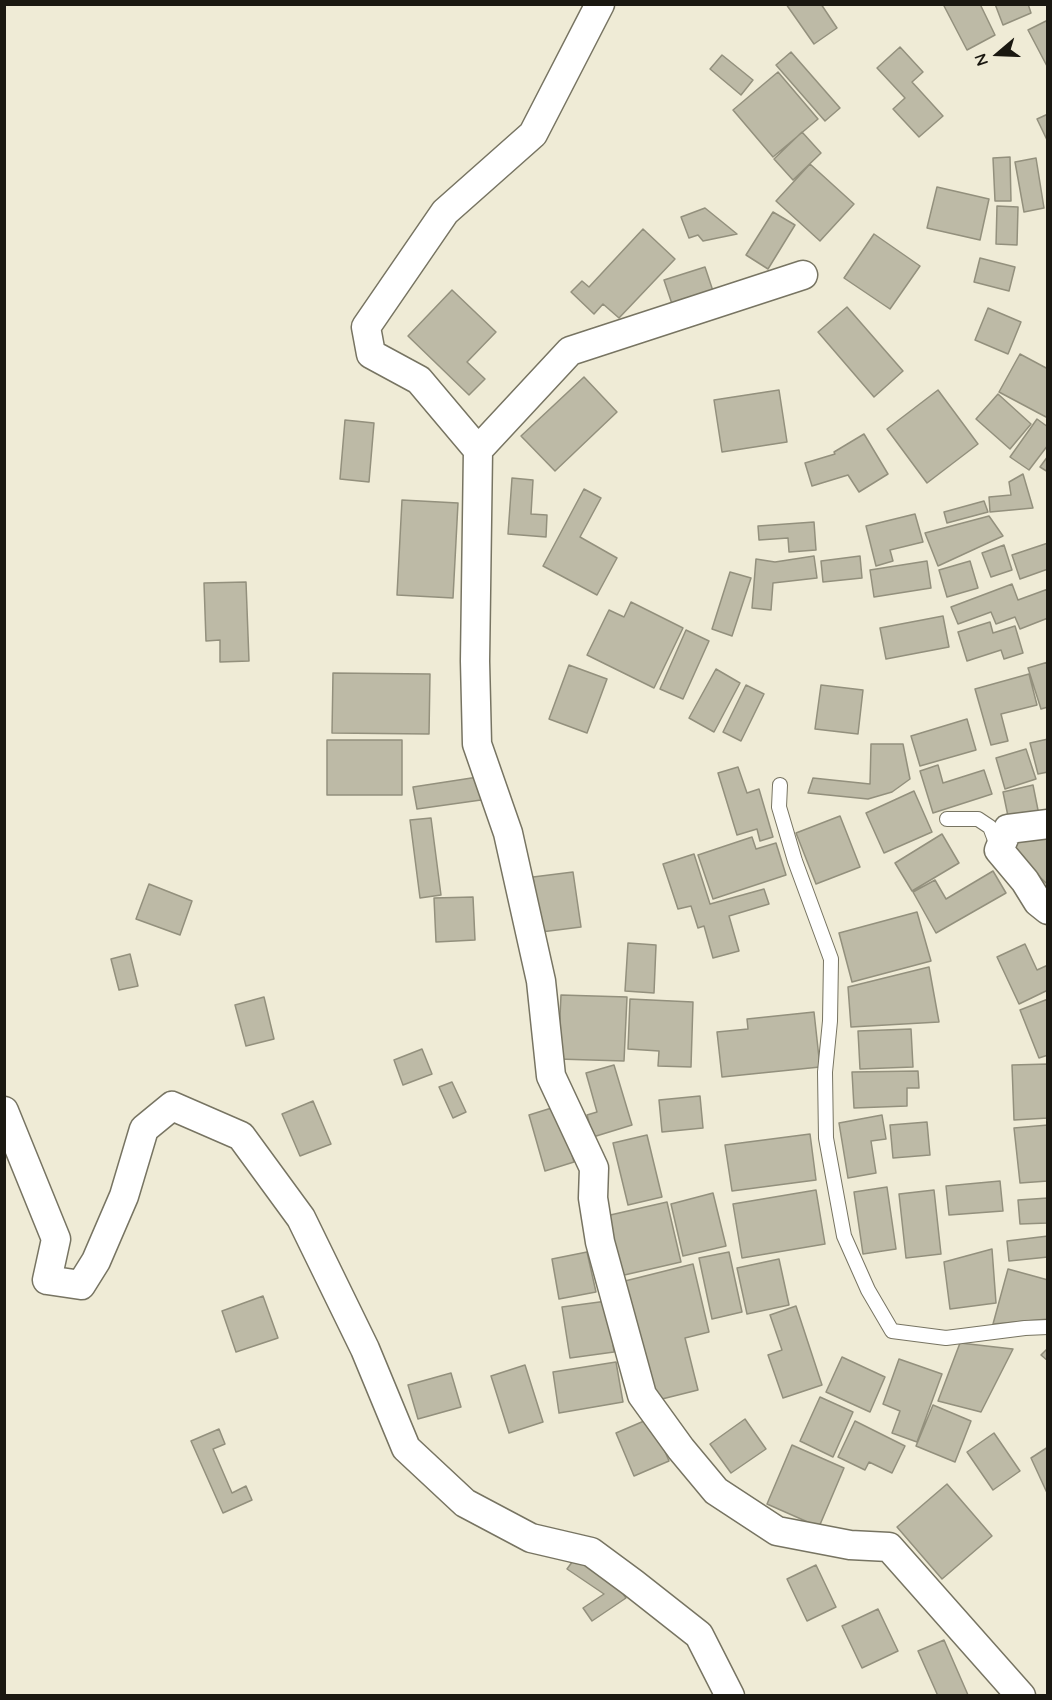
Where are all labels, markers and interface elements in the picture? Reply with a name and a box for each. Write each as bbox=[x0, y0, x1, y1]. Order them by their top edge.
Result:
north arrow bbox=[968, 24, 1028, 84]
text: N bbox=[970, 51, 992, 69]

